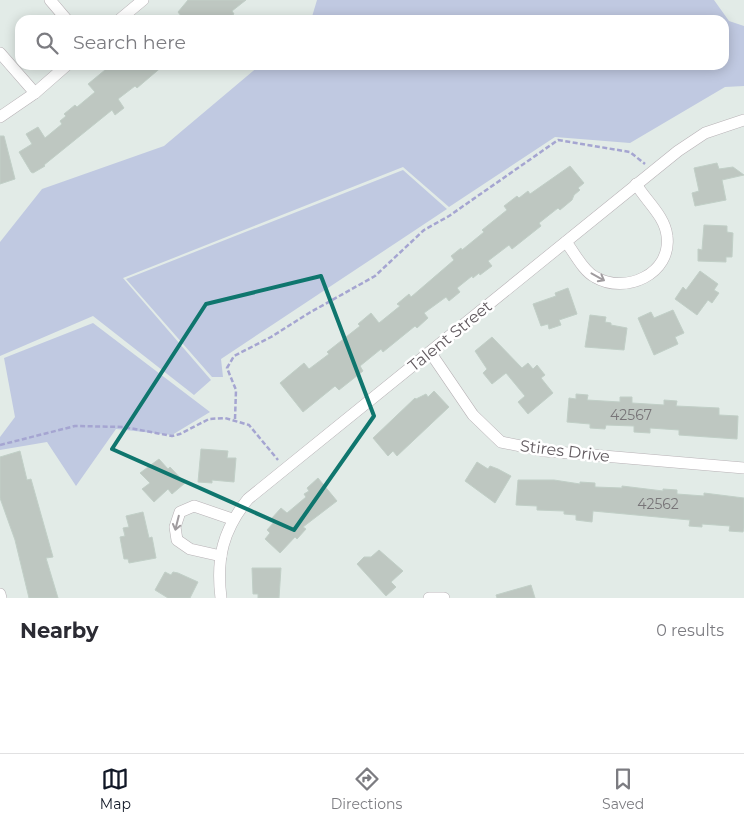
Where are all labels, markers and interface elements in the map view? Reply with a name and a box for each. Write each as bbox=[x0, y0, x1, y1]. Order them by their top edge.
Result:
search box bbox=[15, 15, 729, 70]
icon: search bbox=[33, 29, 61, 57]
text: Search here bbox=[73, 31, 186, 54]
one-way arrow bbox=[590, 272, 605, 282]
street label: Talent Street bbox=[404, 296, 496, 375]
house number: 42567 bbox=[610, 406, 652, 424]
street label: Stires Drive bbox=[519, 436, 611, 466]
house number: 42562 bbox=[637, 495, 679, 513]
one-way arrow bbox=[172, 515, 181, 531]
text: Nearby bbox=[20, 618, 99, 643]
text: 0 results bbox=[656, 621, 724, 640]
tab: Map bbox=[100, 765, 131, 813]
tab: Directions bbox=[331, 765, 402, 813]
tab: Saved bbox=[602, 765, 644, 813]

